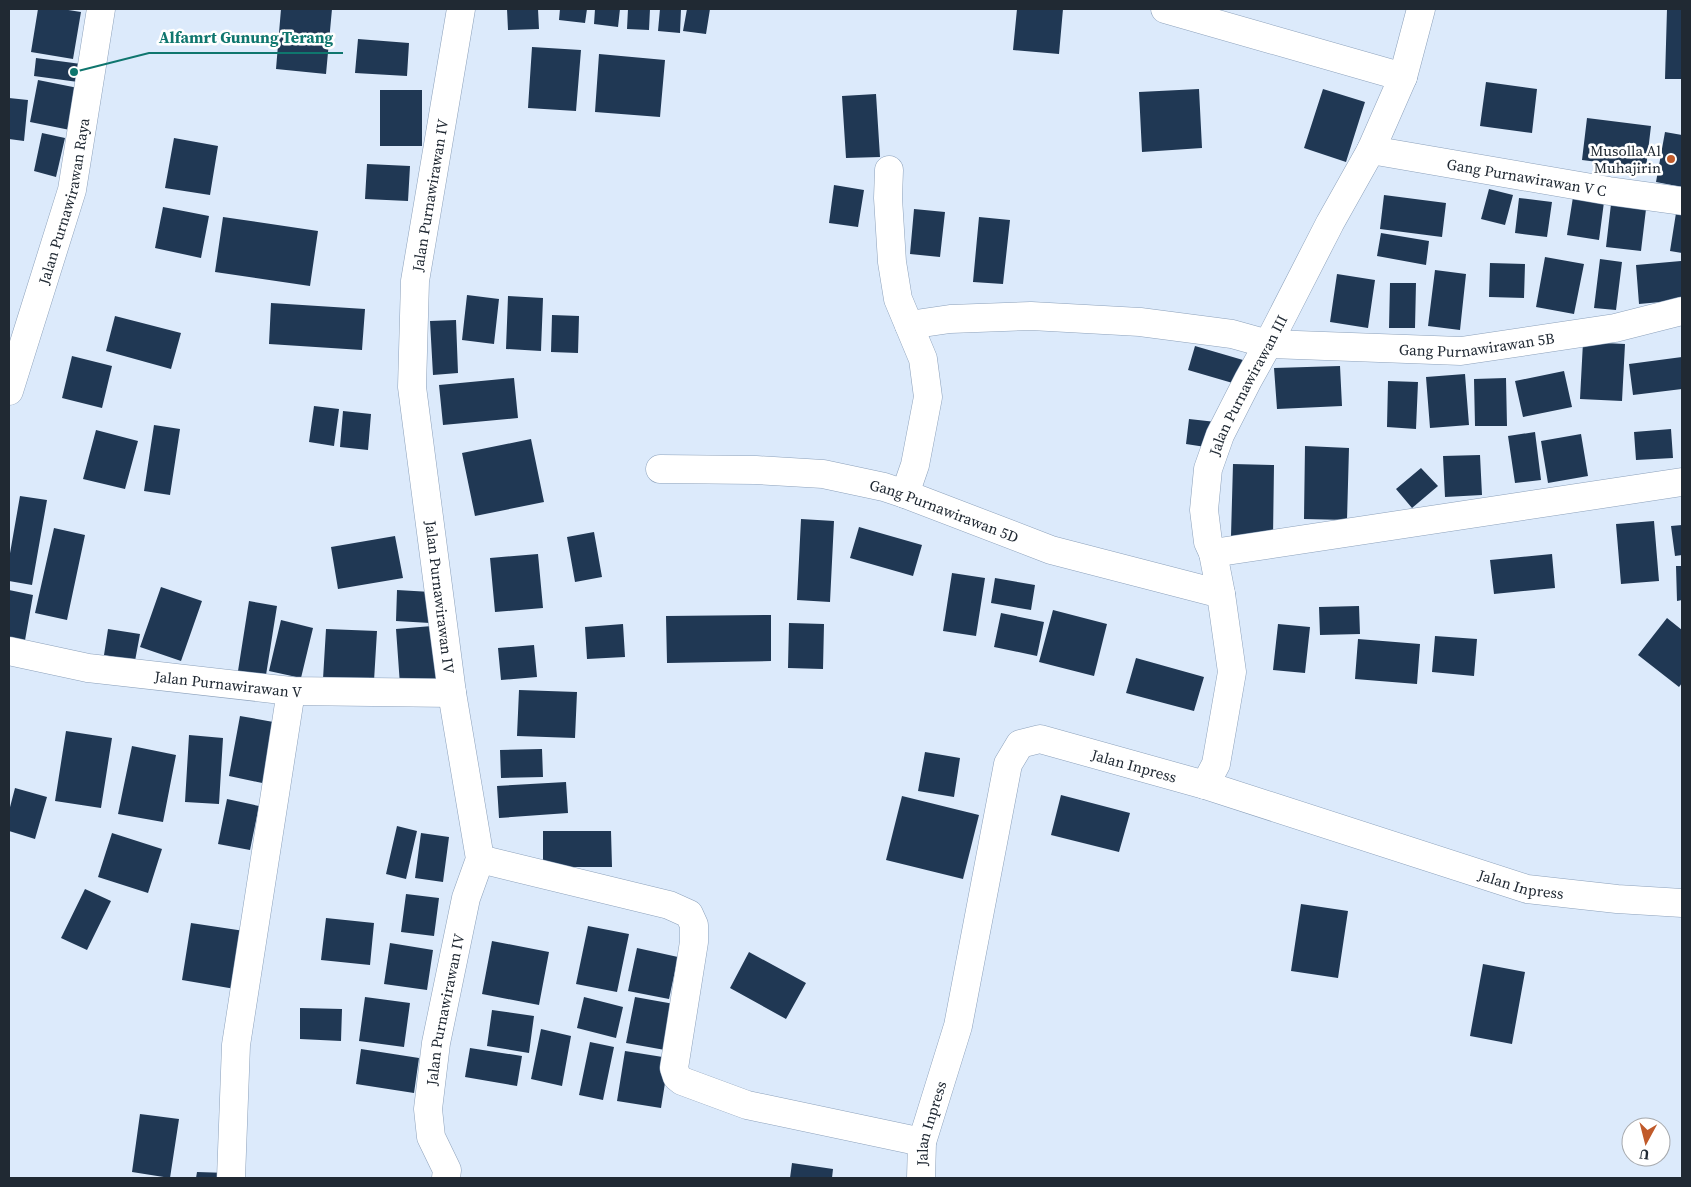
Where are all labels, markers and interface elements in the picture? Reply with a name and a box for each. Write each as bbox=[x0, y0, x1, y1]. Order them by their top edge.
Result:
callout: Alfamrt Gunung Terang bbox=[149, 22, 343, 53]
text: Alfamrt Gunung Terang bbox=[159, 26, 334, 48]
street label: Jalan Purnawirawan Raya bbox=[32, 116, 94, 288]
street label: Jalan Purnawirawan IV bbox=[406, 117, 453, 274]
place label: Musolla Al Muhajirin bbox=[1590, 140, 1662, 178]
street label: Gang Purnawirawan V C bbox=[1445, 153, 1608, 201]
marker: Musolla Al Muhajirin bbox=[1665, 153, 1677, 165]
street label: Jalan Purnawirawan III bbox=[1203, 311, 1292, 459]
street label: Gang Purnawirawan 5B bbox=[1399, 327, 1556, 362]
street label: Gang Purnawirawan 5D bbox=[868, 474, 1022, 547]
street label: Jalan Purnawirawan IV bbox=[420, 518, 460, 675]
street label: Jalan Purnawirawan V bbox=[152, 665, 302, 702]
street label: Jalan Inpress bbox=[1088, 743, 1179, 787]
street label: Jalan Inpress bbox=[1475, 863, 1565, 904]
street label: Jalan Purnawirawan IV bbox=[420, 931, 469, 1087]
street label: Jalan Inpress bbox=[911, 1078, 951, 1167]
north arrow bbox=[1621, 1117, 1671, 1167]
text: U bbox=[1638, 1144, 1651, 1165]

